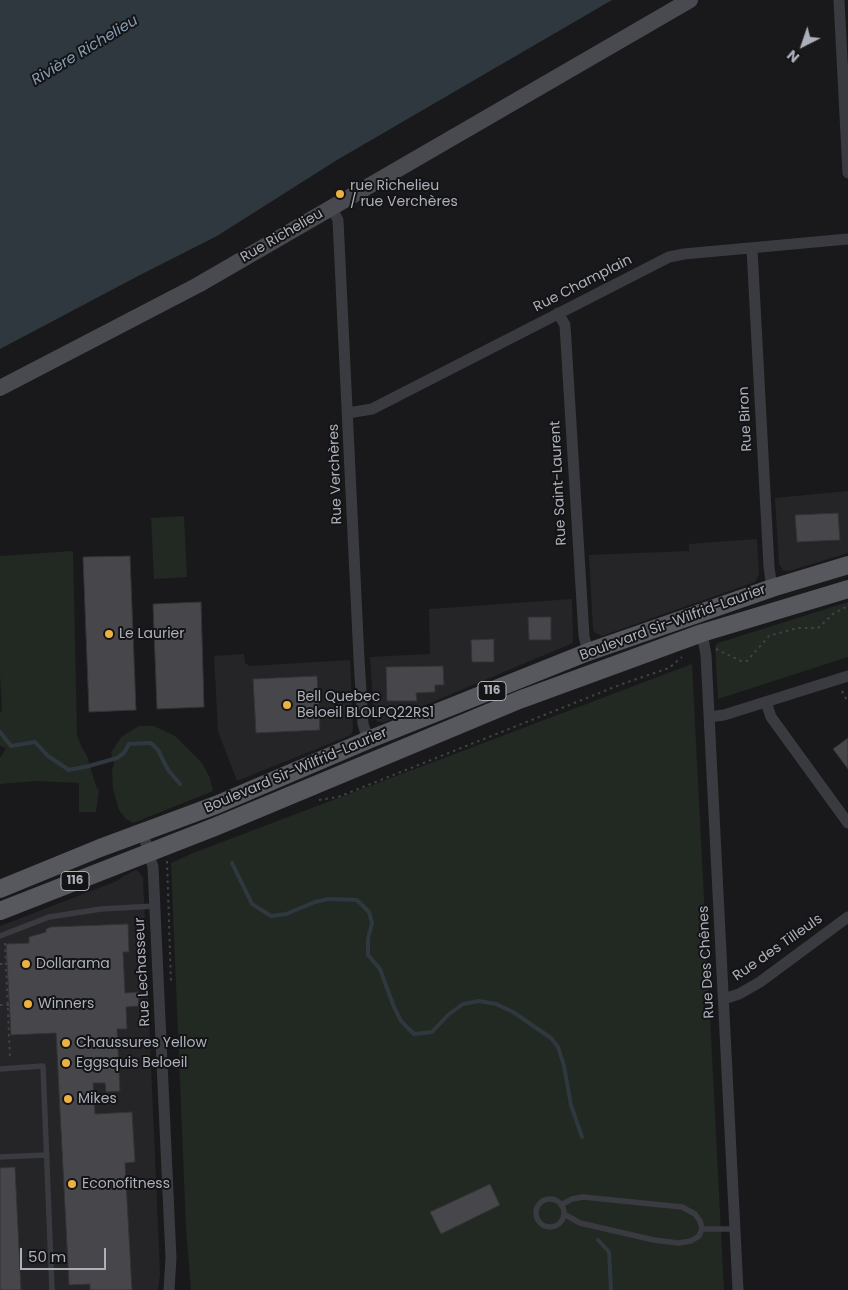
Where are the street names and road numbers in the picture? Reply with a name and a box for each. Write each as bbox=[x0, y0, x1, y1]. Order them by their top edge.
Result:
street label: Rue Richelieu bbox=[238, 206, 326, 266]
street label: Rue Champlain bbox=[531, 252, 635, 316]
street label: Rue Biron bbox=[736, 386, 756, 452]
street label: Rue Saint-Laurent bbox=[547, 420, 571, 546]
street label: Rue Verchères bbox=[326, 423, 346, 525]
street label: Boulevard Sir-Wilfrid-Laurier bbox=[578, 581, 768, 665]
road number: 116 bbox=[478, 681, 506, 700]
street label: Boulevard Sir-Wilfrid-Laurier bbox=[202, 725, 390, 817]
road number: 116 bbox=[61, 871, 89, 890]
street label: Rue Des Chênes bbox=[696, 905, 718, 1019]
street label: Rue des Tilleuls bbox=[730, 911, 826, 985]
street label: Rue Lechasseur bbox=[132, 917, 154, 1027]

